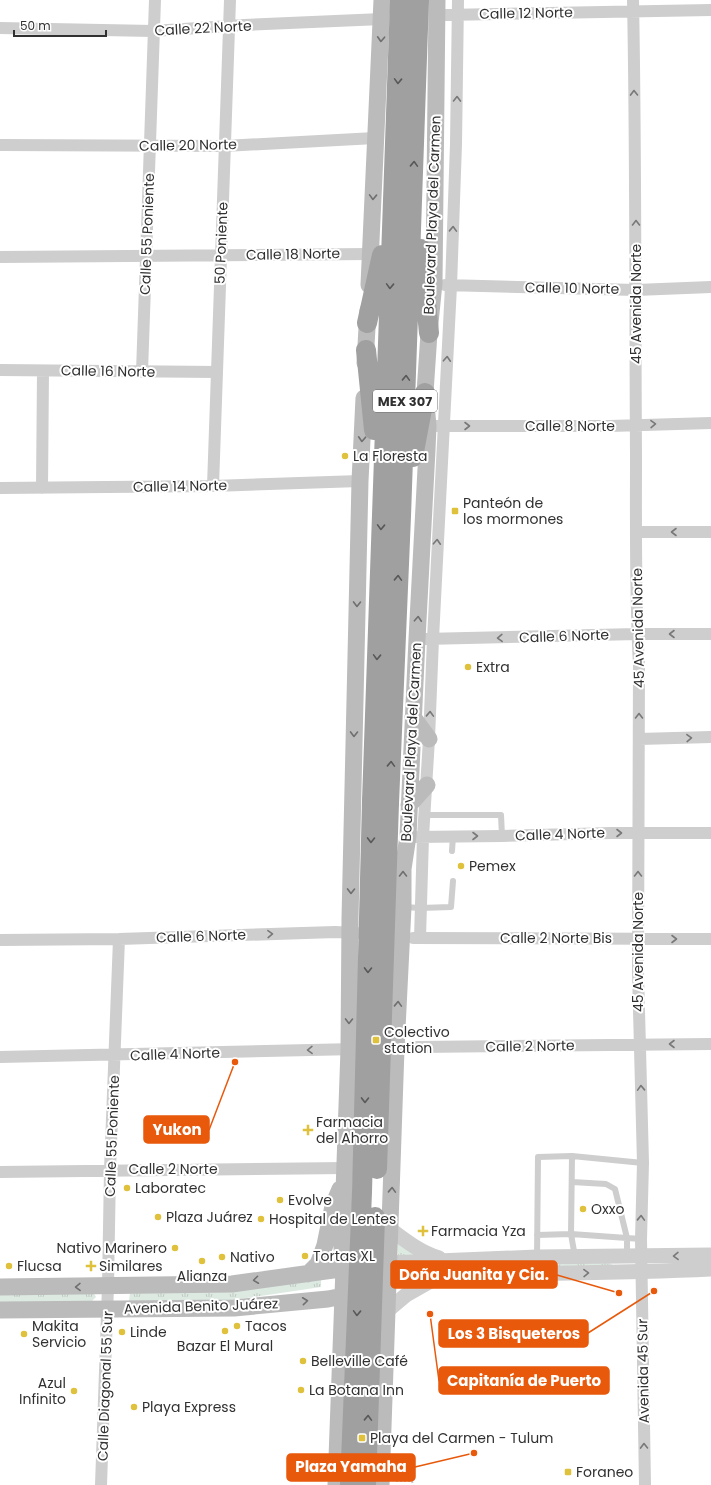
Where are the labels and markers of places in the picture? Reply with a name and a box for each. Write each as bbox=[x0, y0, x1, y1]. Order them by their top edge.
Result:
place label: La Floresta bbox=[353, 446, 427, 466]
marker: La Floresta bbox=[340, 451, 350, 461]
place label: Panteón de los mormones bbox=[463, 493, 563, 529]
marker: Panteón de los mormones bbox=[450, 506, 460, 516]
place label: Extra bbox=[476, 657, 510, 677]
marker: Extra bbox=[463, 662, 473, 672]
place label: Pemex bbox=[469, 856, 516, 876]
marker: Pemex bbox=[456, 861, 466, 871]
place label: Colectivo station bbox=[384, 1022, 450, 1058]
marker: Colectivo station bbox=[371, 1035, 381, 1045]
place label: Farmacia del Ahorro bbox=[316, 1112, 388, 1148]
callout: Yukon bbox=[144, 1116, 209, 1143]
marker: Farmacia del Ahorro bbox=[303, 1125, 313, 1135]
place label: Laboratec bbox=[135, 1178, 206, 1198]
marker: Laboratec bbox=[122, 1183, 132, 1193]
place label: Evolve bbox=[288, 1190, 332, 1210]
marker: Evolve bbox=[275, 1195, 285, 1205]
place label: Oxxo bbox=[591, 1199, 624, 1219]
marker: Oxxo bbox=[578, 1204, 588, 1214]
place label: Plaza Juárez bbox=[166, 1207, 253, 1227]
place label: Hospital de Lentes bbox=[269, 1209, 396, 1229]
marker: Plaza Juárez bbox=[153, 1212, 163, 1222]
marker: Hospital de Lentes bbox=[256, 1214, 266, 1224]
place label: Farmacia Yza bbox=[431, 1221, 526, 1241]
marker: Farmacia Yza bbox=[418, 1226, 428, 1236]
place label: Nativo Marinero bbox=[57, 1238, 167, 1258]
marker: Nativo Marinero bbox=[170, 1243, 180, 1253]
place label: Tortas XL bbox=[313, 1246, 375, 1266]
place label: Nativo bbox=[230, 1247, 275, 1267]
marker: Tortas XL bbox=[300, 1251, 310, 1261]
marker: Nativo bbox=[217, 1252, 227, 1262]
place label: Flucsa bbox=[17, 1256, 62, 1276]
place label: Similares bbox=[99, 1256, 163, 1276]
marker: Alianza bbox=[197, 1256, 207, 1266]
marker: Flucsa bbox=[4, 1261, 14, 1271]
marker: Similares bbox=[86, 1261, 96, 1271]
callout: Doña Juanita y Cia. bbox=[391, 1261, 557, 1288]
place label: Alianza bbox=[177, 1266, 227, 1286]
place label: Makita Servicio bbox=[32, 1316, 86, 1352]
place label: Tacos bbox=[245, 1316, 287, 1336]
callout: Los 3 Bisqueteros bbox=[439, 1320, 588, 1347]
marker: Tacos bbox=[232, 1321, 242, 1331]
place label: Linde bbox=[130, 1322, 167, 1342]
marker: Bazar El Mural bbox=[220, 1326, 230, 1336]
marker: Linde bbox=[117, 1327, 127, 1337]
marker: Makita Servicio bbox=[19, 1329, 29, 1339]
place label: Bazar El Mural bbox=[177, 1336, 273, 1356]
place label: Belleville Café bbox=[311, 1351, 408, 1371]
marker: Belleville Café bbox=[298, 1356, 308, 1366]
callout: Capitanía de Puerto bbox=[439, 1367, 609, 1394]
place label: Azul Infinito bbox=[19, 1373, 66, 1409]
place label: La Botana Inn bbox=[309, 1380, 404, 1400]
marker: La Botana Inn bbox=[296, 1385, 306, 1395]
marker: Azul Infinito bbox=[69, 1386, 79, 1396]
place label: Playa Express bbox=[142, 1397, 236, 1417]
marker: Playa Express bbox=[129, 1402, 139, 1412]
place label: Playa del Carmen - Tulum bbox=[370, 1428, 554, 1448]
marker: Playa del Carmen - Tulum bbox=[357, 1433, 367, 1443]
callout: Plaza Yamaha bbox=[287, 1454, 415, 1481]
place label: Foraneo bbox=[576, 1462, 633, 1482]
marker: Foraneo bbox=[563, 1467, 573, 1477]

